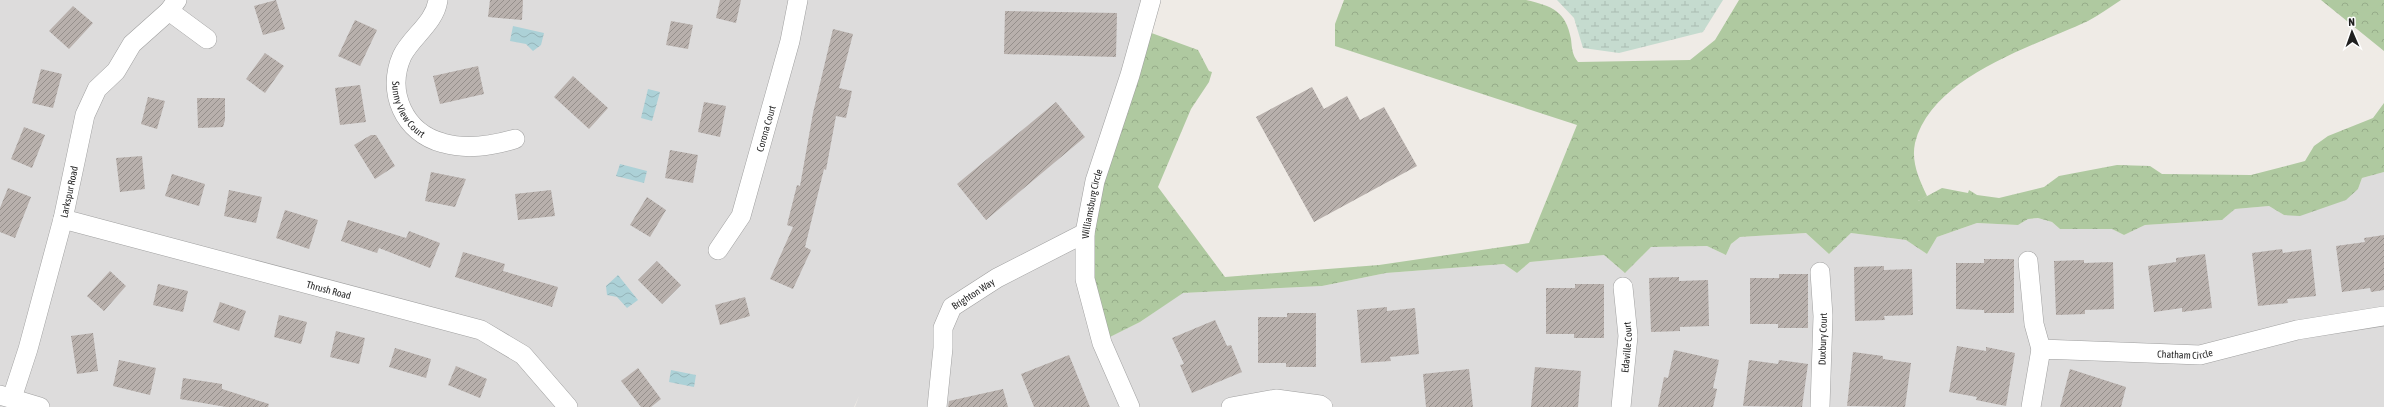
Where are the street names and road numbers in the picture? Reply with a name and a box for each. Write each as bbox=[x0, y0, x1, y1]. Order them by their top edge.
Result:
street label: Sunny View Court bbox=[390, 81, 427, 140]
street label: Corona Court bbox=[754, 104, 778, 153]
street label: Larkspur Road bbox=[58, 165, 80, 219]
street label: Williamsburg Circle bbox=[1080, 167, 1105, 239]
street label: Brighton Way bbox=[950, 276, 997, 312]
street label: Thrush Road bbox=[305, 279, 352, 301]
street label: Duxbury Court bbox=[1816, 312, 1829, 365]
street label: Edaville Court bbox=[1619, 321, 1634, 373]
street label: Chatham Circle bbox=[2157, 347, 2214, 361]

